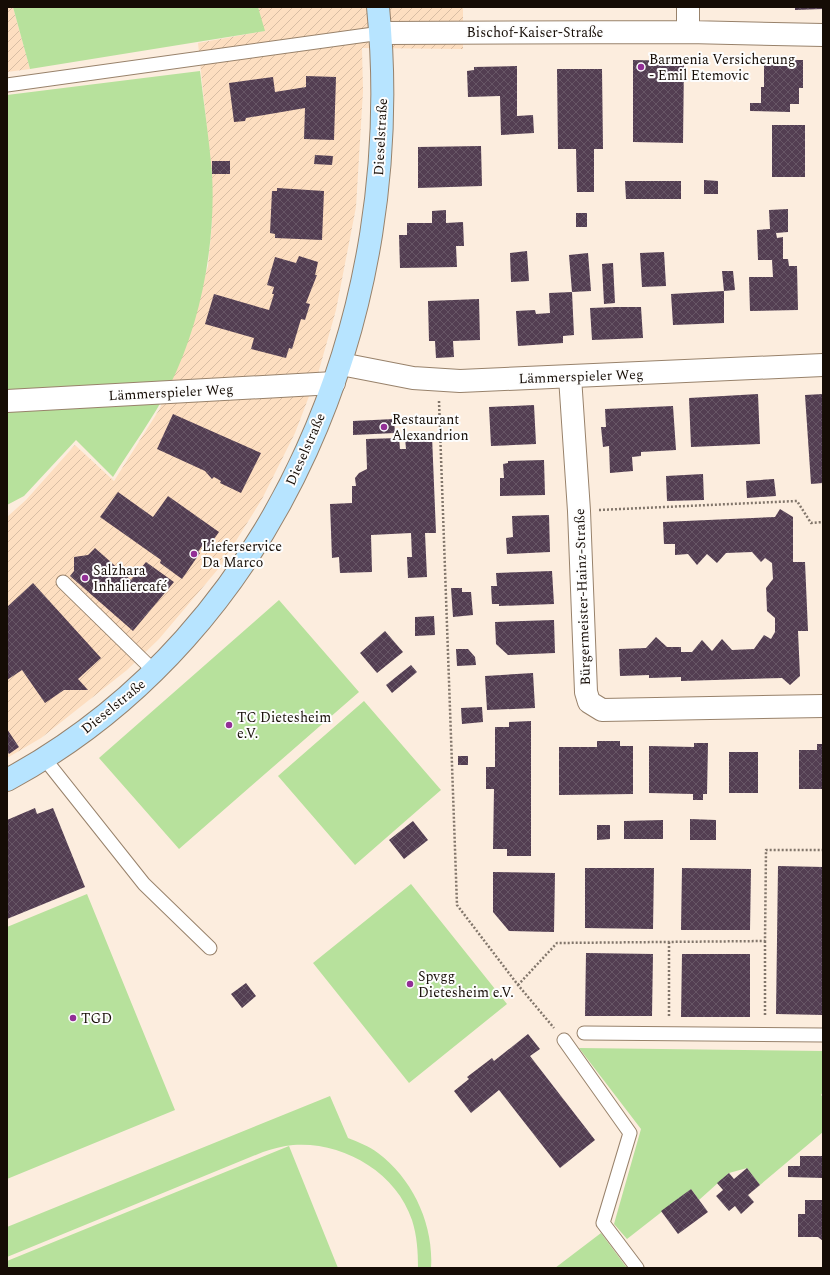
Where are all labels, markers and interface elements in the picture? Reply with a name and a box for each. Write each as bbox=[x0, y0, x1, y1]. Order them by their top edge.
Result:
street label: Bischof-Kaiser-Straße bbox=[467, 22, 604, 43]
place label: Barmenia Versicherung - Emil Etemovic bbox=[649, 49, 795, 86]
marker: Barmenia Versicherung - Emil Etemovic bbox=[636, 62, 646, 72]
street label: Dieselstraße bbox=[368, 97, 393, 176]
street label: Lämmerspieler Weg bbox=[518, 364, 644, 389]
street label: Lämmerspieler Weg bbox=[108, 379, 234, 406]
street label: Dieselstraße bbox=[280, 409, 331, 489]
place label: Restaurant Alexandrion bbox=[392, 409, 469, 446]
marker: Restaurant Alexandrion bbox=[379, 422, 389, 432]
street label: Bürgermeister-Hainz-Straße bbox=[569, 508, 596, 686]
place label: Lieferservice Da Marco bbox=[202, 536, 282, 573]
marker: Lieferservice Da Marco bbox=[189, 549, 199, 559]
place label: Salzhara Inhaliercafé bbox=[93, 560, 167, 597]
marker: Salzhara Inhaliercafé bbox=[80, 573, 90, 583]
street label: Dieselstraße bbox=[77, 674, 150, 739]
place label: TC Dietesheim e.V. bbox=[237, 707, 331, 744]
marker: TC Dietesheim e.V. bbox=[224, 720, 234, 730]
place label: Spvgg Dietesheim e.V. bbox=[418, 966, 514, 1003]
marker: Spvgg Dietesheim e.V. bbox=[405, 979, 415, 989]
place label: TGD bbox=[81, 1008, 112, 1029]
marker: TGD bbox=[68, 1013, 78, 1023]

